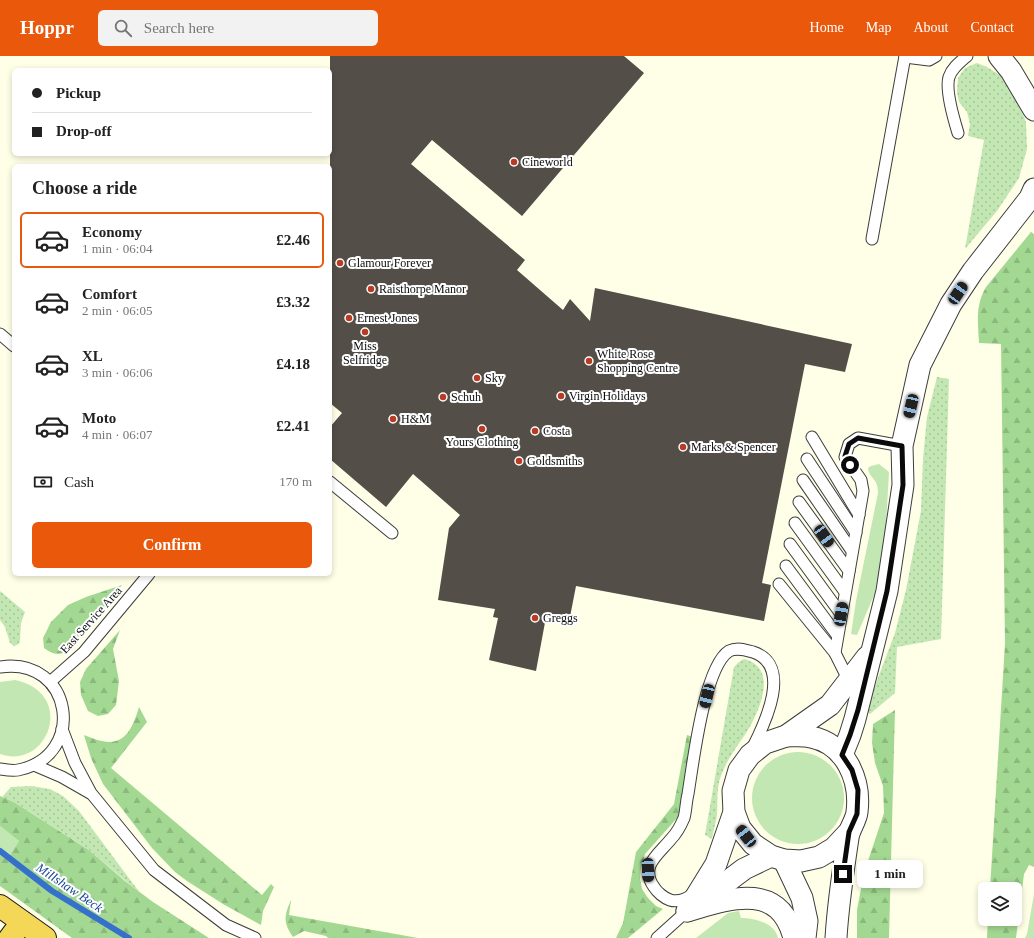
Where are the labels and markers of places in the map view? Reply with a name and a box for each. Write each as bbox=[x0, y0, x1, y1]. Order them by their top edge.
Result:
place label: Cineworld bbox=[522, 155, 573, 169]
marker: Cineworld bbox=[509, 157, 519, 167]
place label: Glamour Forever bbox=[348, 256, 431, 270]
marker: Glamour Forever bbox=[335, 258, 345, 268]
place label: Raisthorpe Manor bbox=[379, 282, 466, 296]
marker: Raisthorpe Manor bbox=[366, 284, 376, 294]
place label: Ernest Jones bbox=[357, 311, 418, 325]
marker: Ernest Jones bbox=[344, 313, 354, 323]
marker: Miss Selfridge bbox=[360, 327, 370, 337]
place label: Miss Selfridge bbox=[343, 339, 387, 367]
place label: White Rose Shopping Centre bbox=[597, 347, 678, 375]
marker: White Rose Shopping Centre bbox=[584, 356, 594, 366]
place label: Sky bbox=[485, 371, 504, 385]
marker: Sky bbox=[472, 373, 482, 383]
place label: Virgin Holidays bbox=[569, 389, 646, 403]
place label: Schuh bbox=[451, 390, 481, 404]
marker: Virgin Holidays bbox=[556, 391, 566, 401]
marker: Schuh bbox=[438, 392, 448, 402]
place label: H&M bbox=[401, 412, 430, 426]
marker: H&M bbox=[388, 414, 398, 424]
marker: Yours Clothing bbox=[477, 424, 487, 434]
place label: Costa bbox=[543, 424, 571, 438]
marker: Costa bbox=[530, 426, 540, 436]
place label: Yours Clothing bbox=[445, 435, 519, 449]
place label: Marks & Spencer bbox=[691, 440, 776, 454]
marker: Marks & Spencer bbox=[678, 442, 688, 452]
place label: Goldsmiths bbox=[527, 454, 583, 468]
marker: Goldsmiths bbox=[514, 456, 524, 466]
place label: Greggs bbox=[543, 611, 578, 625]
marker: Greggs bbox=[530, 613, 540, 623]

